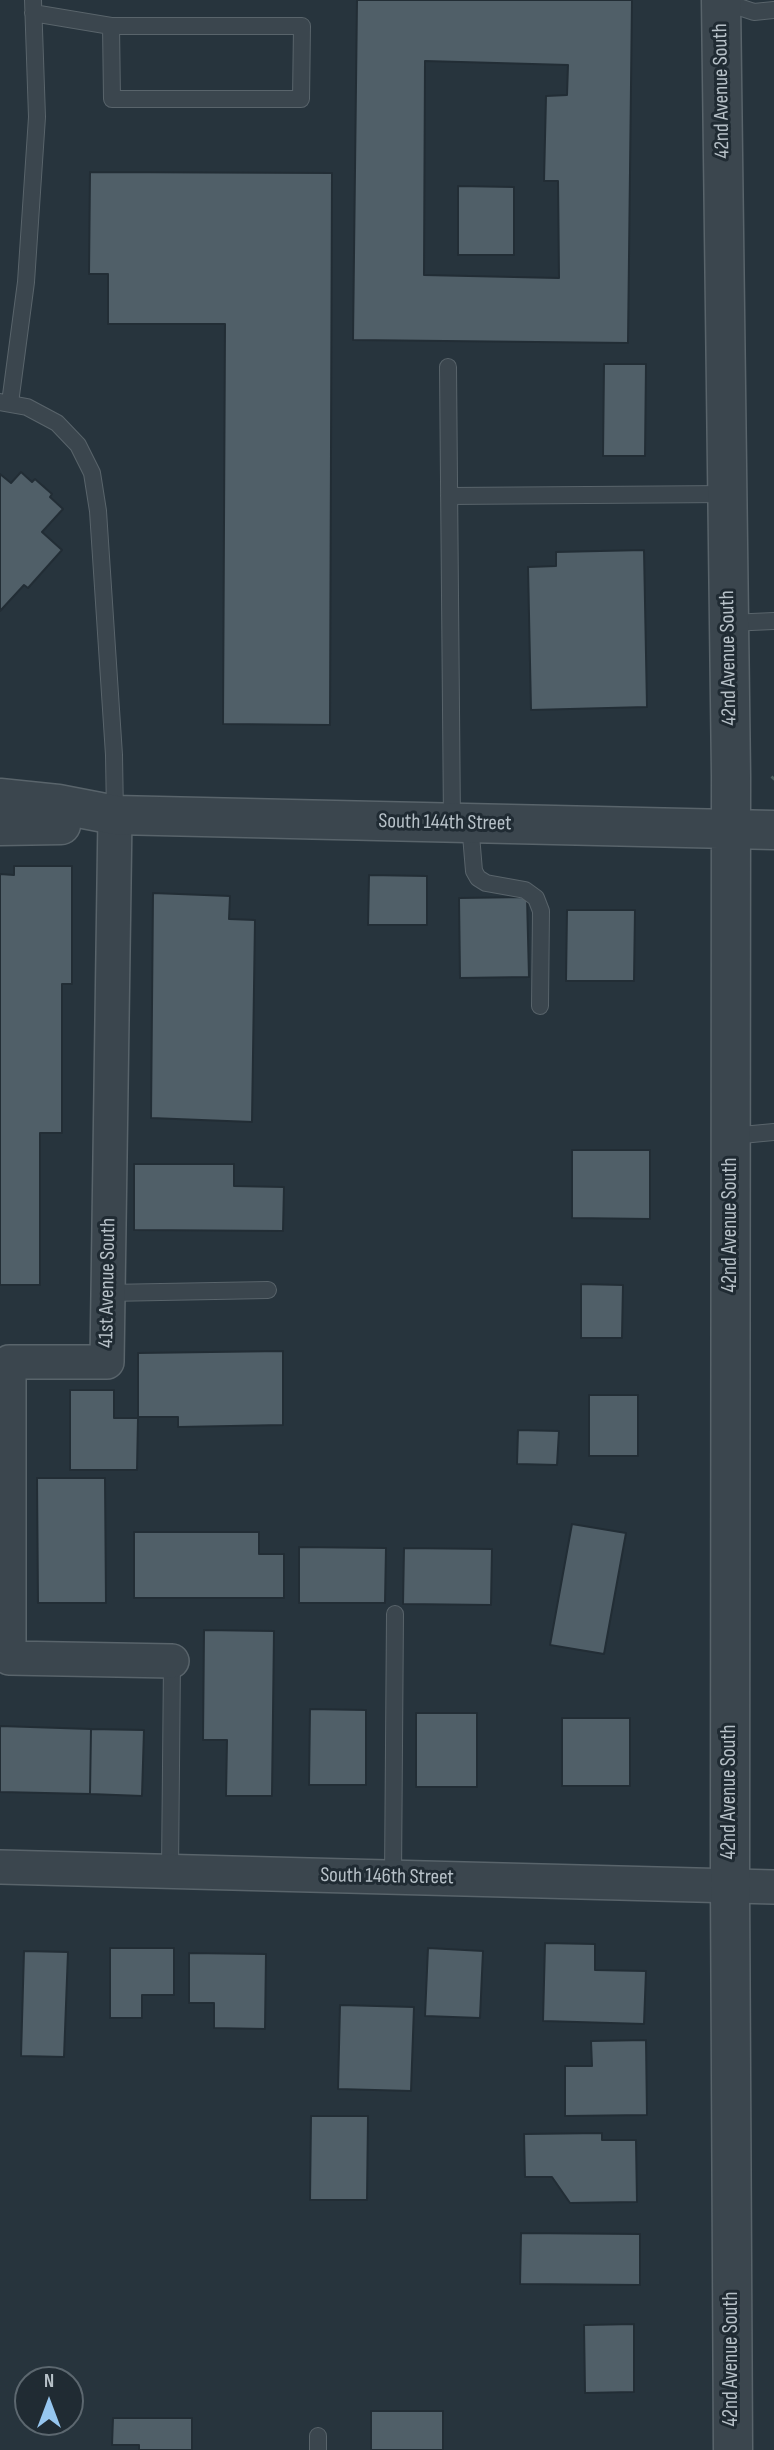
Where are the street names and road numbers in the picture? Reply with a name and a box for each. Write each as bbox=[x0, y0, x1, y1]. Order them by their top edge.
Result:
street label: 42nd Avenue South bbox=[708, 23, 736, 159]
street label: 42nd Avenue South bbox=[715, 590, 743, 726]
street label: South 144th Street bbox=[378, 809, 512, 837]
street label: 42nd Avenue South bbox=[718, 1157, 744, 1293]
street label: 41st Avenue South bbox=[94, 1218, 122, 1348]
street label: 42nd Avenue South bbox=[717, 1724, 743, 1860]
street label: South 146th Street bbox=[320, 1863, 454, 1891]
street label: 42nd Avenue South bbox=[719, 2291, 745, 2427]

